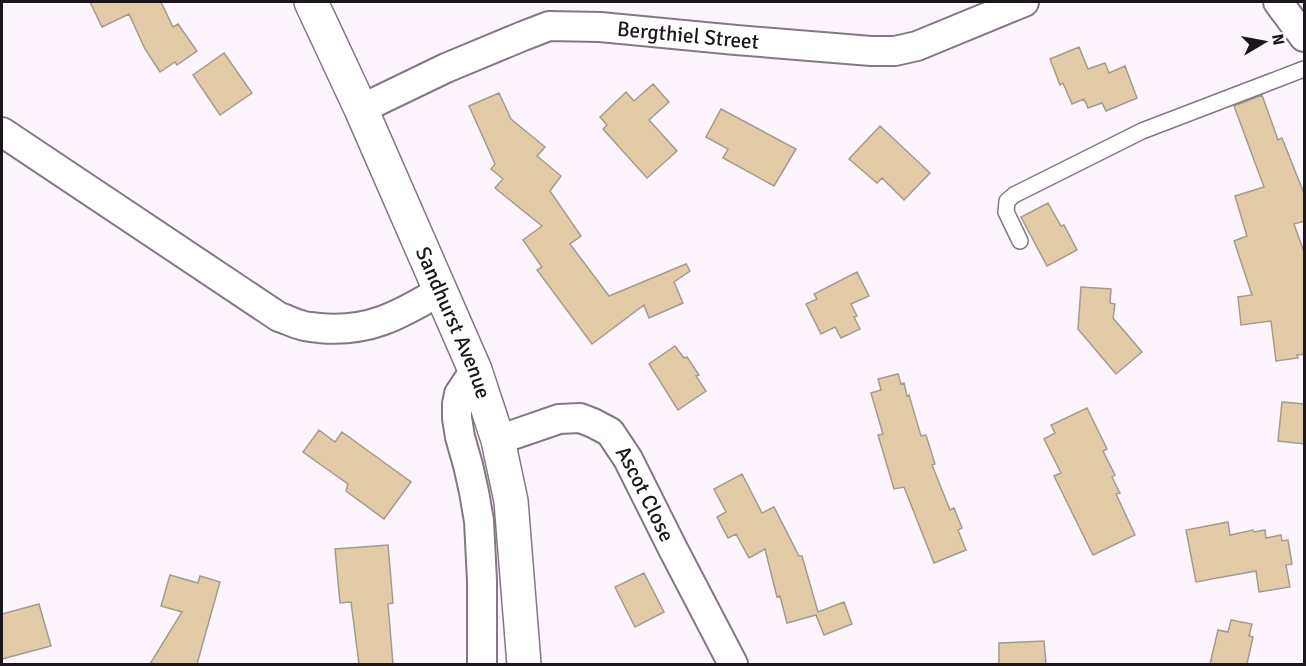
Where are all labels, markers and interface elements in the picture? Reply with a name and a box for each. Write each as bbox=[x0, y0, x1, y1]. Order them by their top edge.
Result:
north arrow bbox=[1234, 12, 1294, 72]
street label: Bergthiel Street bbox=[616, 16, 760, 55]
text: N bbox=[1267, 32, 1289, 47]
street label: Sandhurst Avenue bbox=[410, 243, 497, 402]
street label: Ascot Close bbox=[610, 441, 680, 546]

